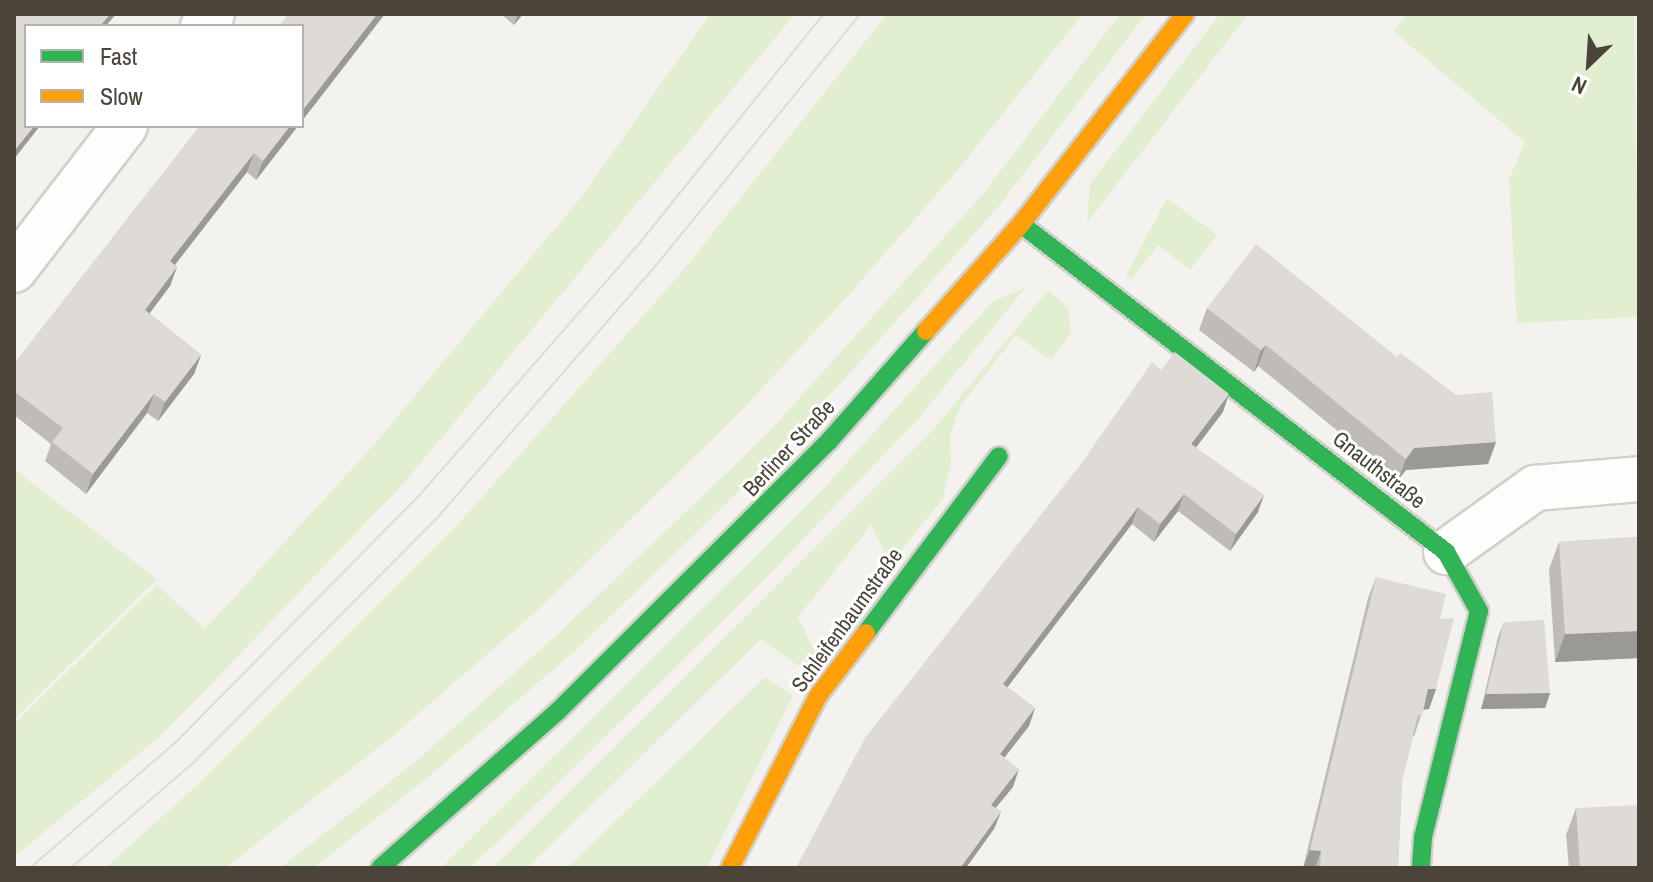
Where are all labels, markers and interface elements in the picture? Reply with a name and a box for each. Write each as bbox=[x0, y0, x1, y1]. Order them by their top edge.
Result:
legend bbox=[24, 24, 304, 128]
north arrow bbox=[1549, 24, 1629, 104]
text: Fast bbox=[100, 40, 137, 72]
text: N bbox=[1567, 69, 1591, 102]
text: Slow bbox=[100, 80, 143, 112]
street label: Berliner Straße bbox=[738, 394, 840, 502]
street label: Gnauthstraße bbox=[1327, 426, 1431, 514]
street label: Schleifenbaumstraße bbox=[786, 543, 908, 697]

